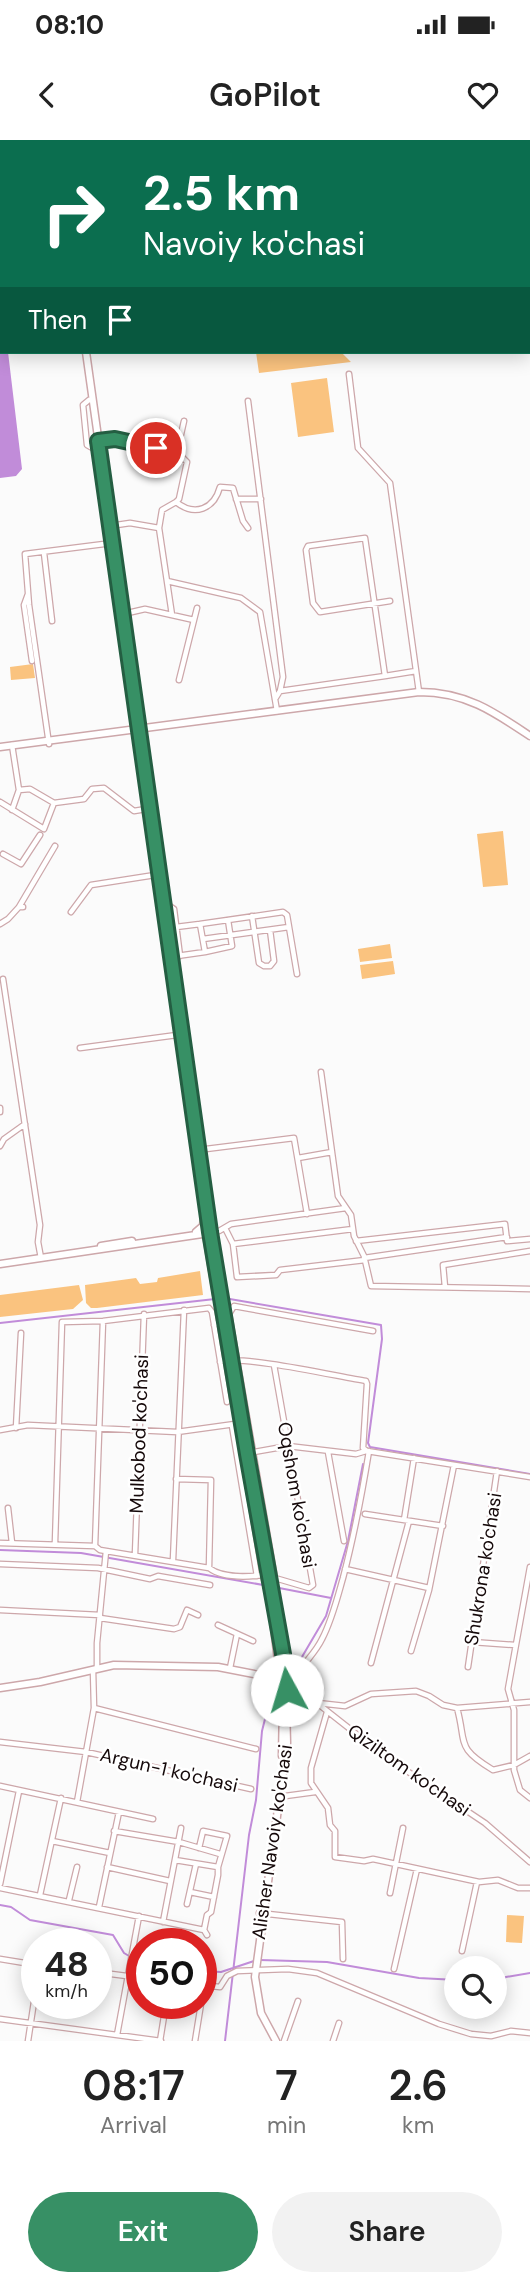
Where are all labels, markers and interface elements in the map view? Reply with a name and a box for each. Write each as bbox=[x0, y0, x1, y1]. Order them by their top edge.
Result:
text: 08:10 bbox=[35, 8, 104, 42]
text: GoPilot bbox=[209, 74, 321, 116]
icon: back bbox=[28, 76, 66, 114]
icon: heart bbox=[464, 76, 502, 114]
text: 2.5 km bbox=[143, 161, 300, 225]
icon: right bbox=[28, 168, 119, 259]
text: Navoiy ko'chasi bbox=[143, 223, 365, 265]
icon: arrive bbox=[101, 301, 139, 339]
text: Then bbox=[28, 303, 87, 337]
pin bbox=[126, 418, 186, 478]
icon: arrive bbox=[137, 429, 175, 467]
street label: Mulkobod ko'chasi bbox=[124, 1354, 154, 1514]
street label: Oqshom ko'chasi bbox=[272, 1420, 322, 1570]
street label: Shukrona ko'chasi bbox=[459, 1491, 507, 1647]
position arrow bbox=[250, 1653, 324, 1727]
street label: Qiziltom ko'chasi bbox=[342, 1718, 476, 1822]
street label: Argun-1 ko'chasi bbox=[98, 1742, 240, 1798]
street label: Alisher Navoiy ko'chasi bbox=[246, 1743, 298, 1941]
speed limit sign: 50 bbox=[126, 1928, 217, 2019]
text: 48 bbox=[44, 1941, 89, 1987]
map controls bbox=[444, 1956, 507, 2019]
button: search bbox=[444, 1956, 507, 2019]
text: km/h bbox=[45, 1979, 88, 2003]
text: 08:17 bbox=[82, 2058, 185, 2113]
text: 7 bbox=[275, 2058, 298, 2113]
text: 2.6 bbox=[388, 2058, 448, 2113]
text: Arrival bbox=[100, 2110, 167, 2140]
text: min bbox=[267, 2110, 306, 2140]
text: km bbox=[402, 2110, 434, 2140]
button: Exit bbox=[28, 2192, 258, 2272]
button: Share bbox=[272, 2192, 502, 2272]

